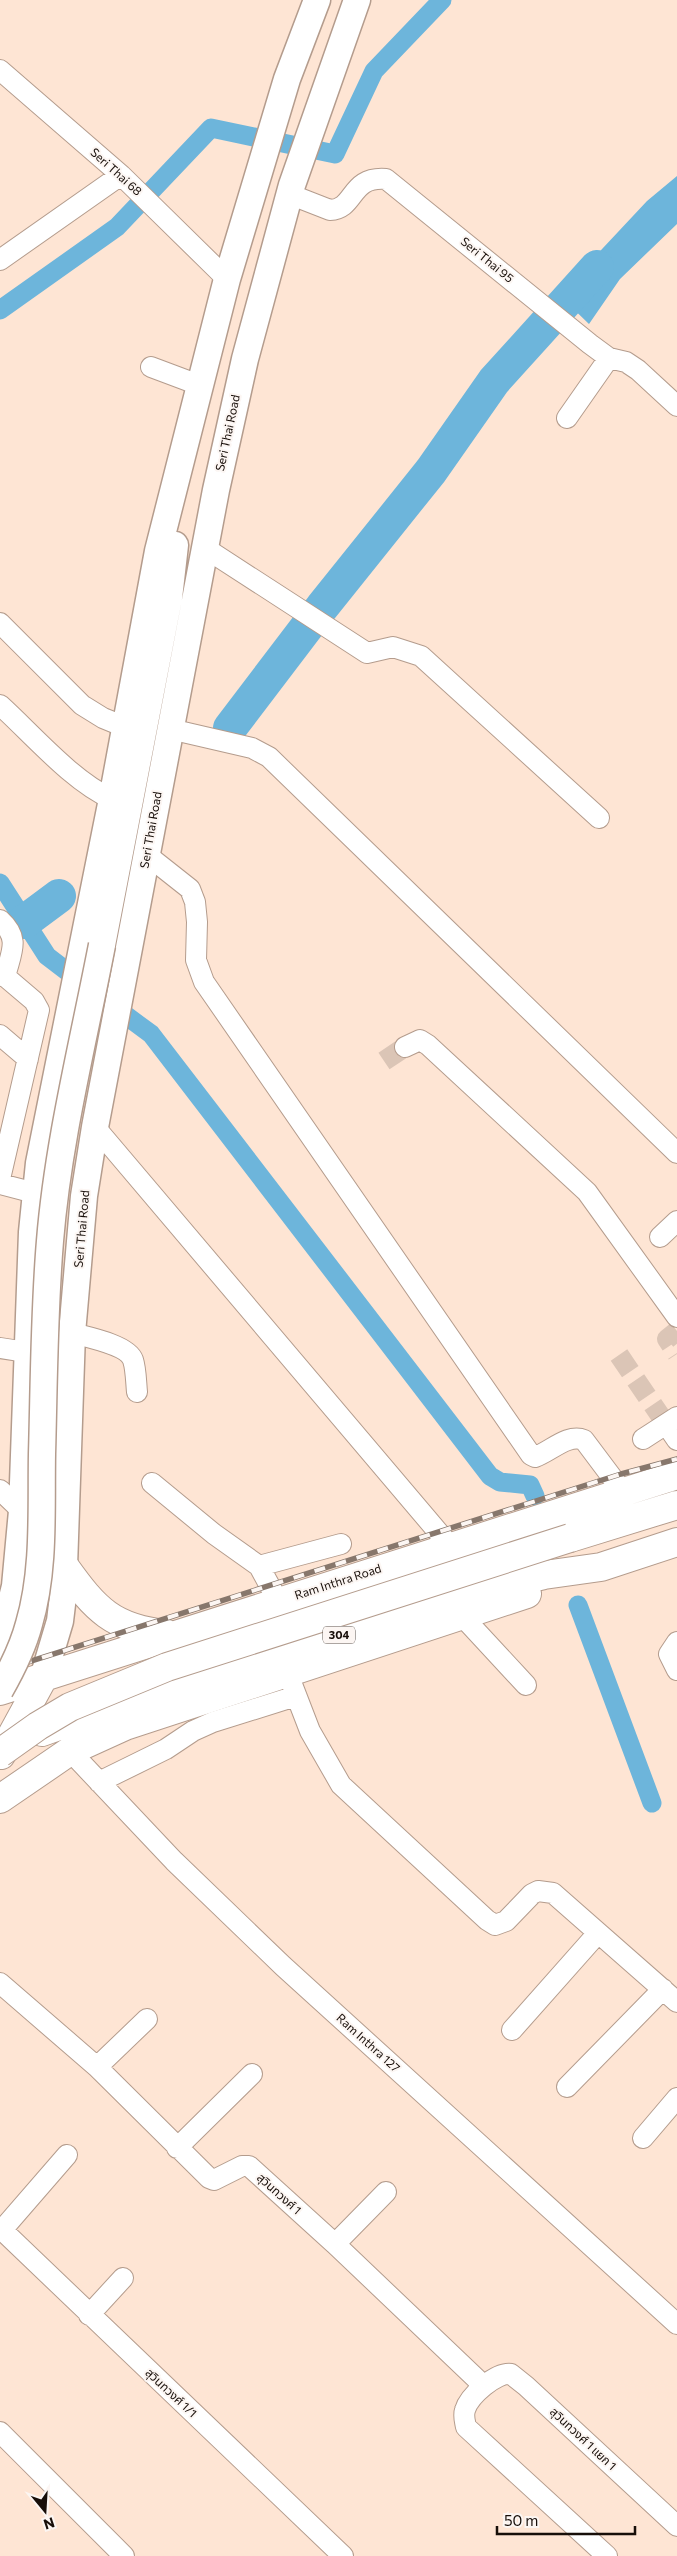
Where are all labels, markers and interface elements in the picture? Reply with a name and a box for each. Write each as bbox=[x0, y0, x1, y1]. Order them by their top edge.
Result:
street label: Seri Thai 68 bbox=[88, 145, 145, 198]
street label: Seri Thai 95 bbox=[458, 234, 517, 285]
street label: Seri Thai Road bbox=[212, 393, 242, 472]
street label: Seri Thai Road bbox=[136, 790, 164, 869]
street label: Seri Thai Road bbox=[71, 1189, 91, 1268]
street label: Ram Inthra Road bbox=[293, 1560, 383, 1602]
road number: 304 bbox=[323, 1626, 355, 1644]
street label: Ram Inthra 127 bbox=[334, 2010, 403, 2074]
street label: สุวินทวงศ์ 1 bbox=[254, 2170, 305, 2218]
street label: สุวินทวงศ์ 1/1 bbox=[142, 2365, 200, 2420]
street label: สุวินทวงศ์ 1 แยก 1 bbox=[547, 2404, 620, 2473]
north arrow bbox=[20, 2486, 70, 2536]
scale bar bbox=[497, 2504, 634, 2536]
text: 50 m bbox=[504, 2511, 538, 2529]
text: N bbox=[42, 2514, 57, 2534]

